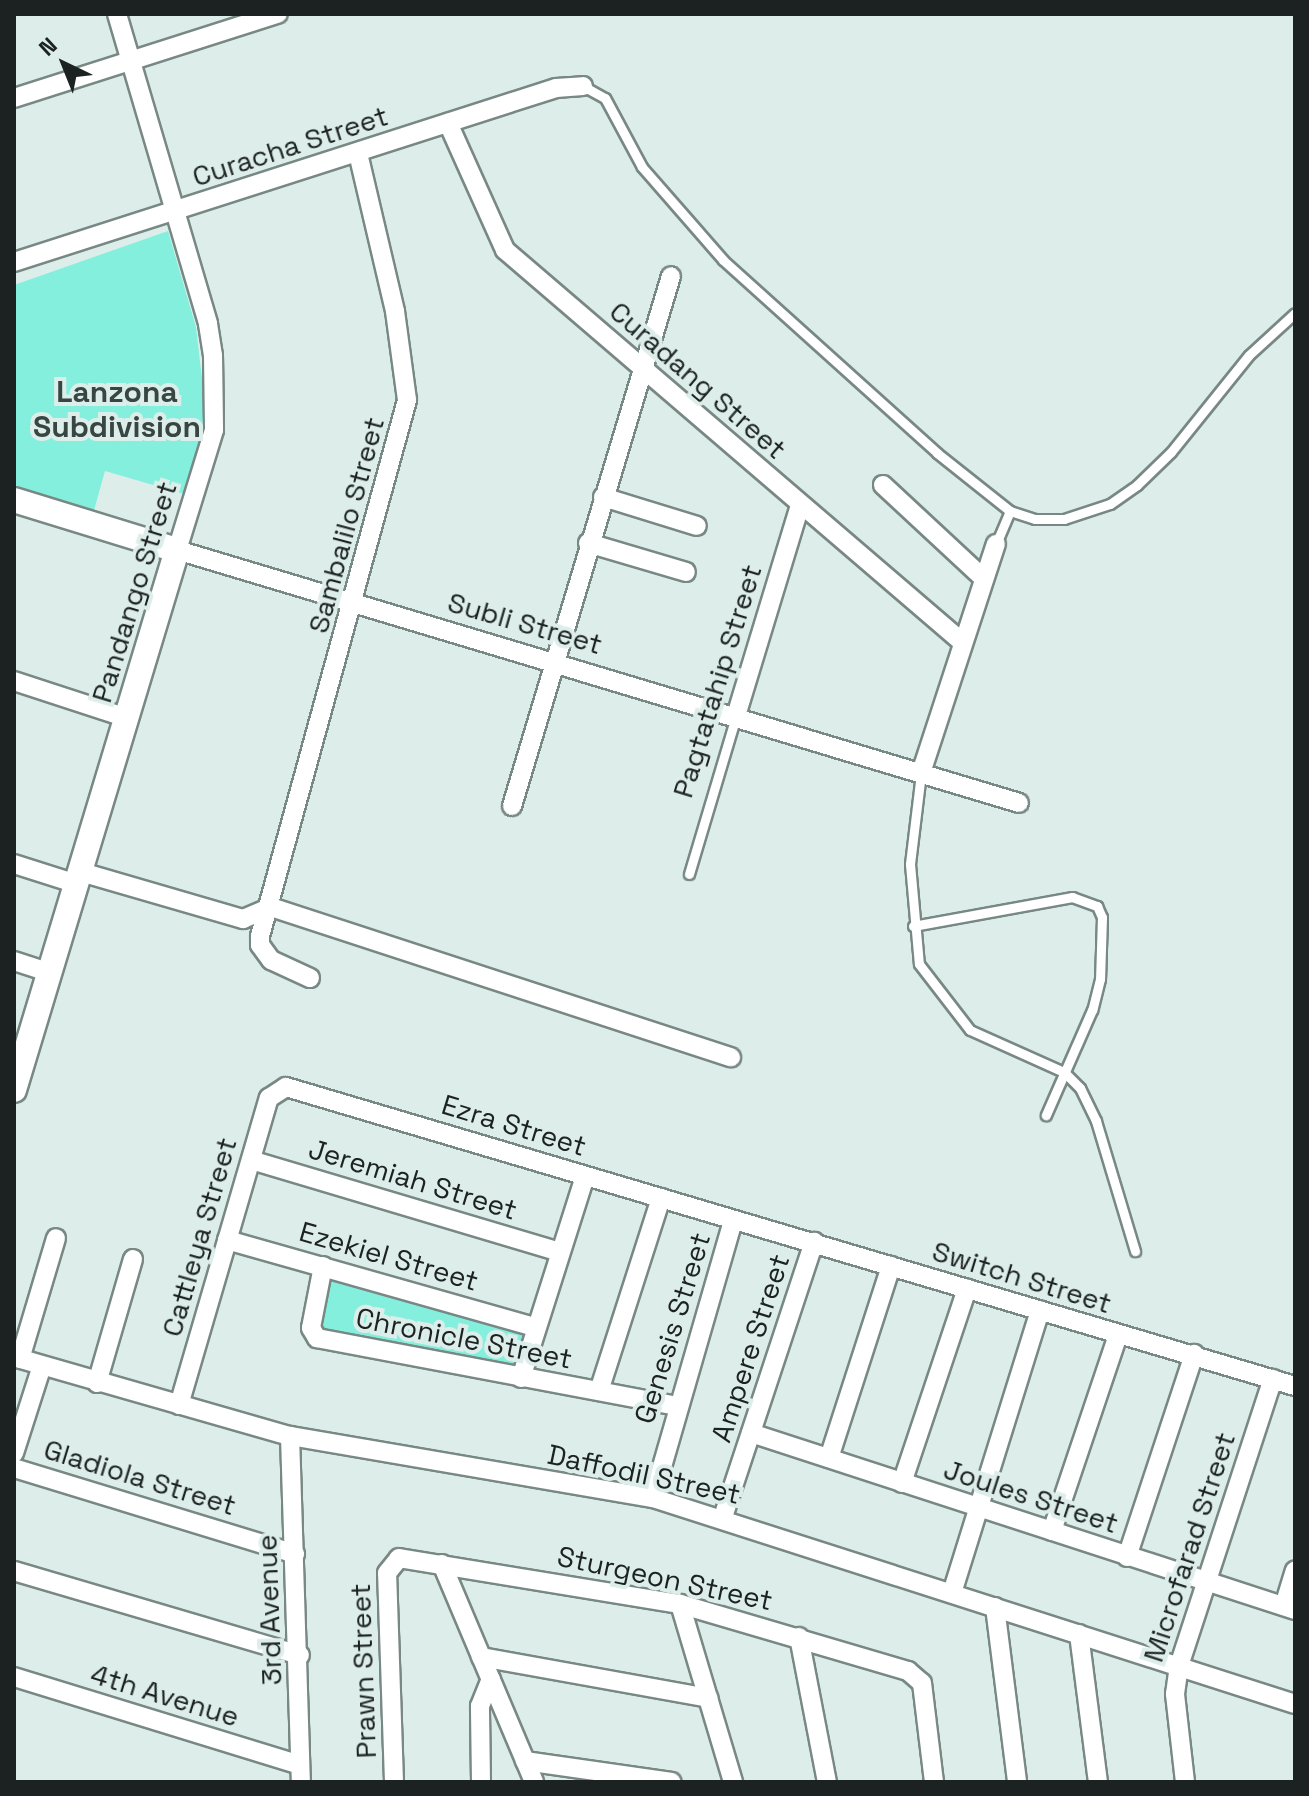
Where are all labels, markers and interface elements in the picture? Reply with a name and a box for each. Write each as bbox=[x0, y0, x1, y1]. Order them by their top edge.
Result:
north arrow bbox=[24, 24, 104, 104]
text: N bbox=[33, 31, 63, 62]
street label: Curacha Street bbox=[188, 99, 392, 193]
street label: Curadang Street bbox=[603, 294, 793, 466]
district label: Lanzona Subdivision bbox=[33, 374, 201, 444]
street label: Sambalilo Street bbox=[301, 413, 391, 637]
street label: Pandango Street bbox=[84, 478, 184, 706]
street label: Pagtatahip Street bbox=[666, 560, 768, 802]
street label: Subli Street bbox=[444, 585, 606, 661]
street label: Ezra Street bbox=[438, 1087, 590, 1163]
street label: Jeremiah Street bbox=[305, 1131, 521, 1227]
street label: Cattleya Street bbox=[155, 1134, 243, 1340]
street label: Ezekiel Street bbox=[296, 1214, 482, 1298]
street label: Genesis Street bbox=[627, 1228, 717, 1428]
street label: Switch Street bbox=[928, 1234, 1116, 1320]
street label: Ampere Street bbox=[704, 1250, 796, 1446]
street label: Chronicle Street bbox=[353, 1301, 575, 1375]
street label: Microfarad Street bbox=[1136, 1428, 1242, 1666]
street label: Gladiola Street bbox=[40, 1432, 240, 1522]
street label: Daffodil Street bbox=[544, 1437, 744, 1511]
street label: Joules Street bbox=[940, 1452, 1122, 1540]
street label: 3rd Avenue bbox=[250, 1534, 288, 1686]
street label: Sturgeon Street bbox=[554, 1539, 776, 1617]
street label: Prawn Street bbox=[343, 1583, 383, 1759]
street label: 4th Avenue bbox=[87, 1656, 243, 1734]

